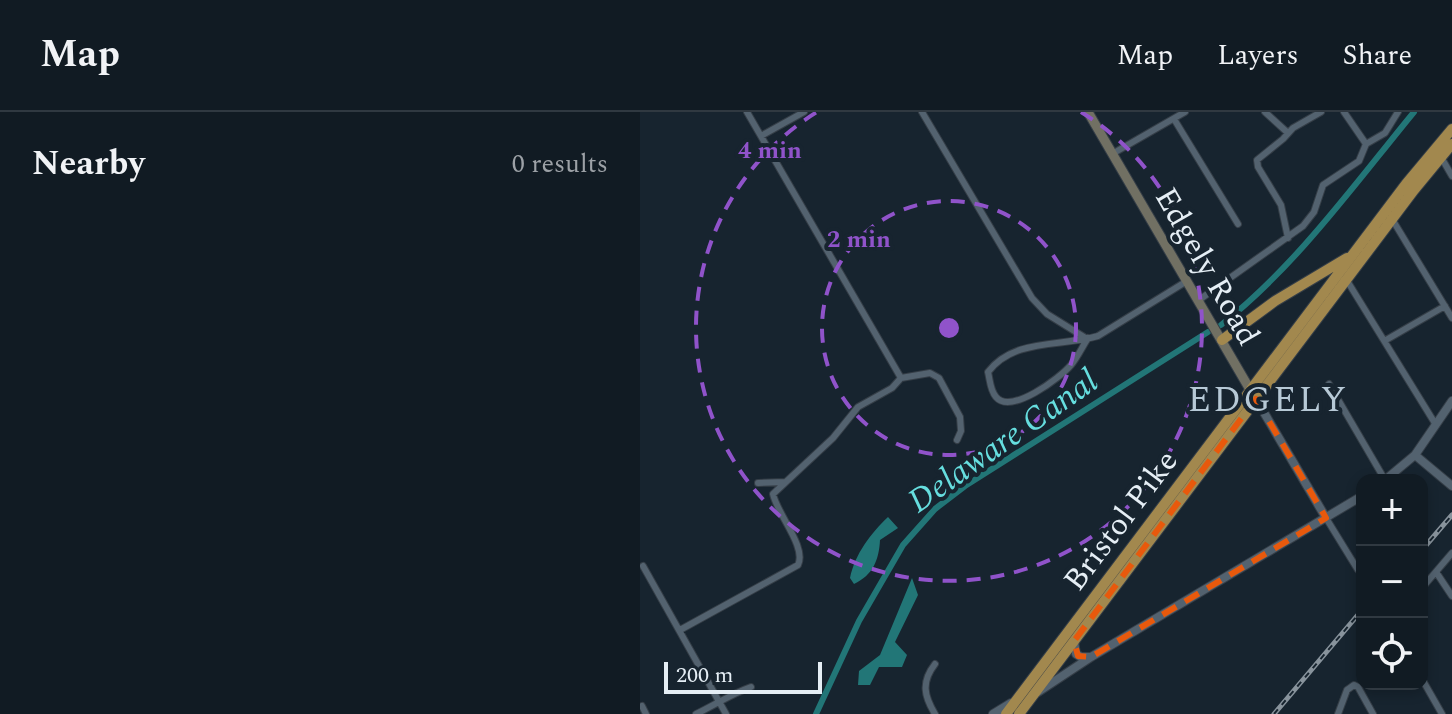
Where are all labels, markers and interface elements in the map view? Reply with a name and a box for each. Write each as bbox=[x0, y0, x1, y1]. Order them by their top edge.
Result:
text: Map bbox=[40, 26, 120, 84]
text: Map bbox=[1117, 34, 1173, 77]
text: Layers bbox=[1217, 34, 1299, 77]
text: Share bbox=[1343, 34, 1412, 77]
text: 4 min bbox=[738, 133, 802, 169]
text: Nearby bbox=[32, 138, 145, 190]
text: 0 results bbox=[512, 144, 608, 184]
street label: Edgely Road bbox=[1141, 178, 1272, 355]
text: 2 min bbox=[827, 222, 891, 258]
centre of rings bbox=[935, 314, 963, 342]
water label: Delaware Canal bbox=[897, 356, 1109, 527]
district label: EDGELY bbox=[1188, 373, 1348, 428]
street label: Bristol Pike bbox=[1052, 440, 1191, 602]
map controls bbox=[1356, 474, 1428, 690]
button: + bbox=[1356, 474, 1428, 546]
button: − bbox=[1356, 546, 1428, 618]
button: locate bbox=[1356, 618, 1428, 690]
scale bar bbox=[664, 658, 822, 694]
text: 200 m bbox=[676, 659, 733, 692]

